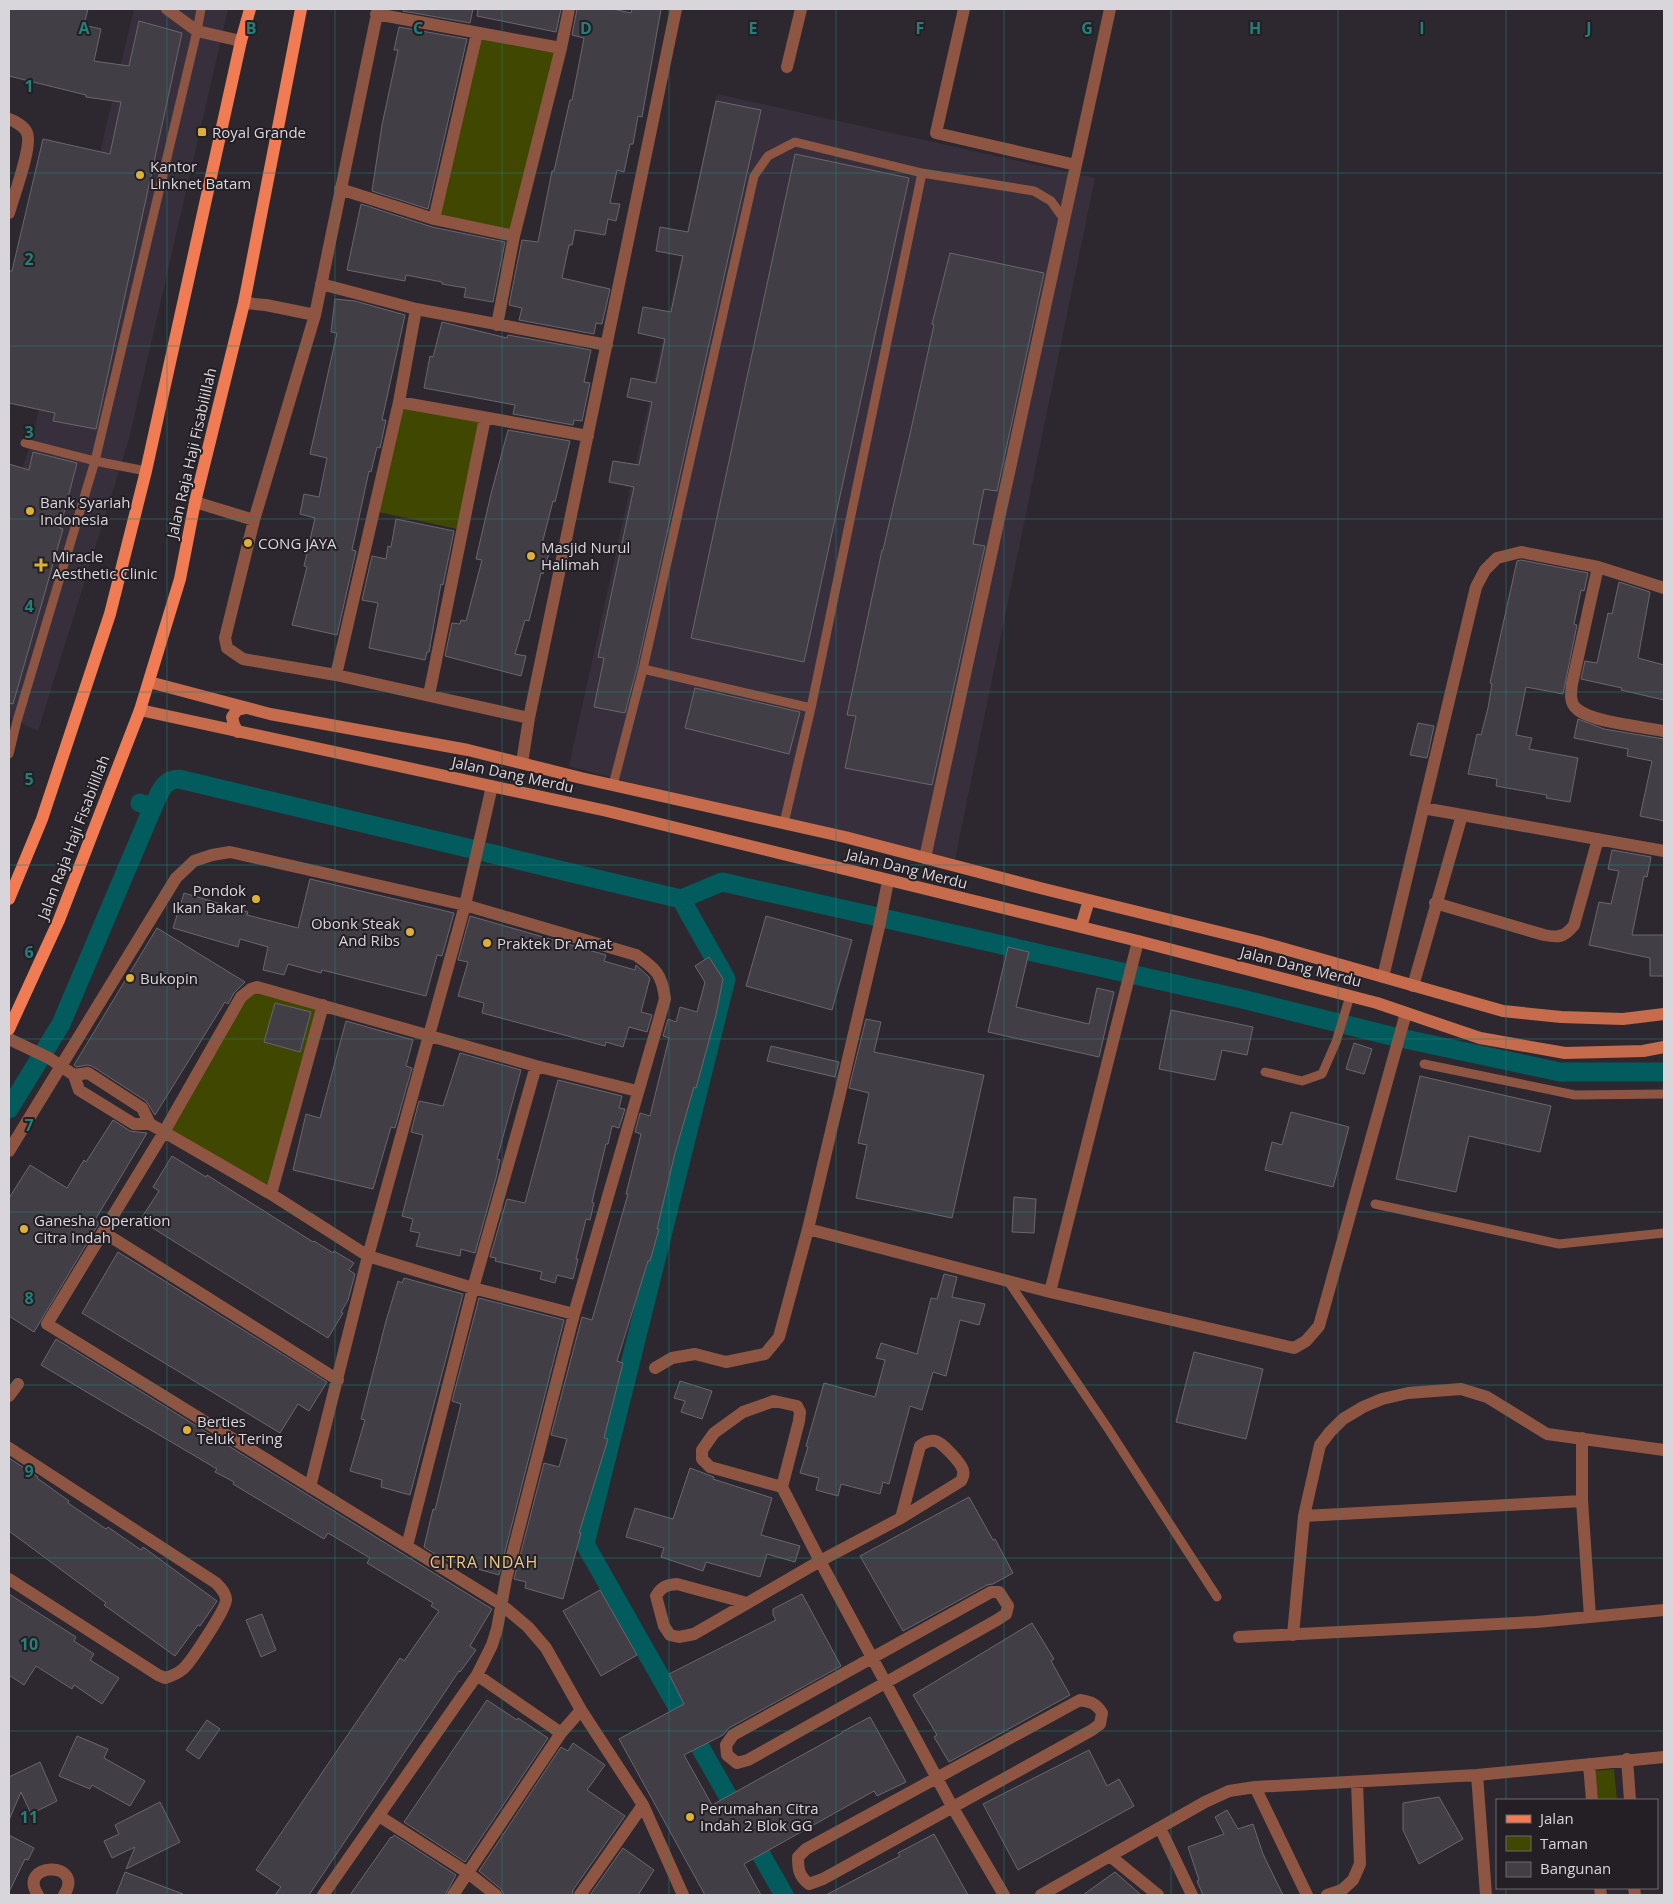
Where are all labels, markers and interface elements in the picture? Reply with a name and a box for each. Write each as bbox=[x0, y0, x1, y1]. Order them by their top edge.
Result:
text: A bbox=[78, 17, 90, 39]
text: B bbox=[246, 17, 256, 39]
text: C bbox=[413, 17, 423, 39]
text: D bbox=[580, 17, 592, 39]
text: E bbox=[749, 17, 758, 39]
text: F bbox=[916, 17, 924, 39]
text: G bbox=[1081, 17, 1093, 39]
text: H bbox=[1249, 17, 1261, 39]
text: I bbox=[1419, 17, 1425, 39]
text: J bbox=[1584, 17, 1592, 39]
text: 1 bbox=[24, 75, 34, 97]
place label: Royal Grande bbox=[212, 122, 306, 142]
marker: Royal Grande bbox=[196, 126, 208, 138]
place label: Kantor Linknet Batam bbox=[150, 156, 251, 193]
marker: Kantor Linknet Batam bbox=[134, 169, 146, 181]
text: 2 bbox=[24, 248, 34, 270]
street label: Jalan Raja Haji Fisabilillah bbox=[161, 366, 220, 542]
text: 3 bbox=[24, 421, 34, 443]
place label: Bank Syariah Indonesia bbox=[40, 492, 131, 529]
marker: Bank Syariah Indonesia bbox=[24, 505, 36, 517]
place label: CONG JAYA bbox=[258, 533, 337, 553]
marker: CONG JAYA bbox=[242, 537, 254, 549]
place label: Masjid Nurul Halimah bbox=[541, 537, 630, 574]
place label: Miracle Aesthetic Clinic bbox=[52, 546, 157, 583]
marker: Masjid Nurul Halimah bbox=[525, 550, 537, 562]
marker: Miracle Aesthetic Clinic bbox=[34, 558, 48, 572]
text: 4 bbox=[24, 595, 34, 617]
street label: Jalan Dang Merdu bbox=[448, 751, 576, 797]
street label: Jalan Raja Haji Fisabilillah bbox=[32, 752, 114, 924]
text: 5 bbox=[24, 768, 34, 790]
street label: Jalan Dang Merdu bbox=[842, 843, 970, 893]
place label: Pondok Ikan Bakar bbox=[172, 880, 246, 917]
marker: Pondok Ikan Bakar bbox=[250, 893, 262, 905]
place label: Obonk Steak And Ribs bbox=[311, 913, 400, 950]
marker: Obonk Steak And Ribs bbox=[404, 926, 416, 938]
place label: Praktek Dr Amat bbox=[497, 933, 612, 953]
marker: Praktek Dr Amat bbox=[481, 937, 493, 949]
text: 6 bbox=[24, 941, 34, 963]
street label: Jalan Dang Merdu bbox=[1236, 941, 1364, 991]
place label: Bukopin bbox=[140, 968, 198, 988]
marker: Bukopin bbox=[124, 972, 136, 984]
text: 7 bbox=[24, 1114, 34, 1136]
place label: Ganesha Operation Citra Indah bbox=[34, 1210, 171, 1247]
marker: Ganesha Operation Citra Indah bbox=[18, 1223, 30, 1235]
text: 8 bbox=[24, 1287, 34, 1309]
place label: Berties Teluk Tering bbox=[197, 1411, 282, 1448]
marker: Berties Teluk Tering bbox=[181, 1424, 193, 1436]
text: 9 bbox=[24, 1460, 34, 1482]
district label: CITRA INDAH bbox=[430, 1551, 538, 1573]
text: 10 bbox=[20, 1633, 38, 1655]
place label: Perumahan Citra Indah 2 Blok GG bbox=[700, 1798, 819, 1835]
legend bbox=[1496, 1799, 1658, 1889]
text: 11 bbox=[20, 1806, 38, 1828]
text: Jalan bbox=[1538, 1808, 1574, 1828]
marker: Perumahan Citra Indah 2 Blok GG bbox=[684, 1811, 696, 1823]
text: Taman bbox=[1540, 1833, 1588, 1853]
text: Bangunan bbox=[1540, 1858, 1611, 1878]

